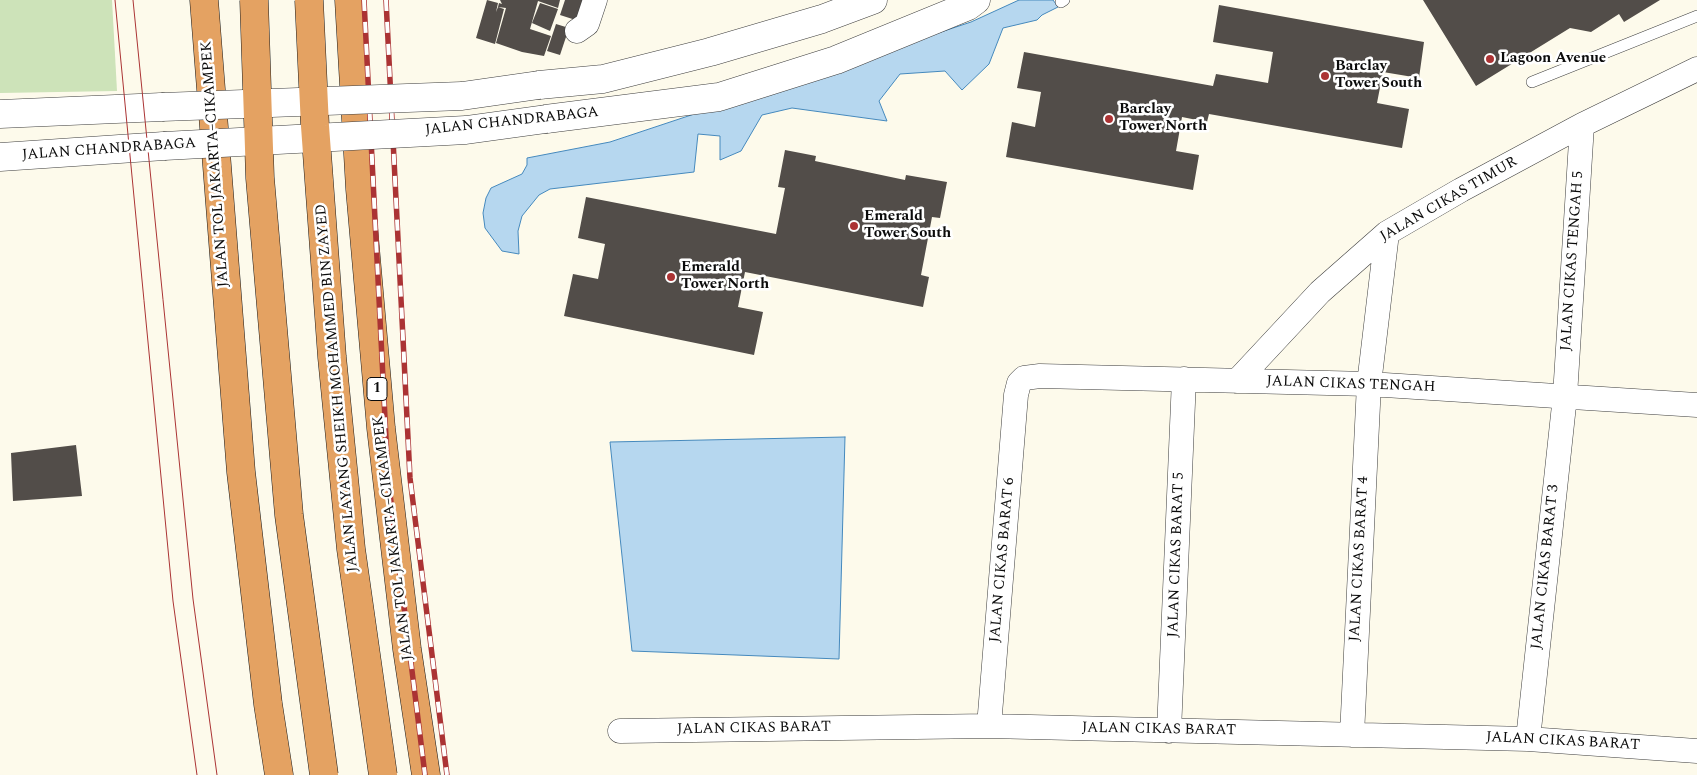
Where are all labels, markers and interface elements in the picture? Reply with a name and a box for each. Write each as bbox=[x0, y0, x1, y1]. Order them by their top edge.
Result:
street label: JALAN TOL JAKARTA–CIKAMPEK bbox=[198, 40, 234, 288]
place label: Lagoon Avenue bbox=[1500, 50, 1606, 68]
marker: Lagoon Avenue bbox=[1484, 53, 1496, 65]
place label: Barclay Tower South bbox=[1335, 58, 1422, 93]
marker: Barclay Tower South bbox=[1319, 70, 1331, 82]
place label: Barclay Tower North bbox=[1119, 101, 1207, 136]
street label: JALAN CHANDRABAGA bbox=[424, 104, 600, 140]
marker: Barclay Tower North bbox=[1103, 113, 1115, 125]
street label: JALAN CHANDRABAGA bbox=[21, 135, 197, 165]
street label: JALAN CIKAS TIMUR bbox=[1377, 153, 1521, 247]
street label: JALAN CIKAS TENGAH 5 bbox=[1558, 170, 1588, 352]
street label: JALAN LAYANG SHEIKH MOHAMMED BIN ZAYED bbox=[313, 203, 363, 573]
place label: Emerald Tower South bbox=[864, 208, 951, 243]
marker: Emerald Tower South bbox=[848, 220, 860, 232]
place label: Emerald Tower North bbox=[681, 259, 769, 294]
marker: Emerald Tower North bbox=[665, 271, 677, 283]
street label: JALAN CIKAS TENGAH bbox=[1266, 373, 1436, 397]
road number: 1 bbox=[367, 378, 387, 400]
street label: JALAN TOL JAKARTA–CIKAMPEK bbox=[370, 414, 418, 662]
street label: JALAN CIKAS BARAT 5 bbox=[1165, 472, 1189, 638]
street label: JALAN CIKAS BARAT 4 bbox=[1347, 476, 1373, 642]
street label: JALAN CIKAS BARAT 6 bbox=[987, 477, 1019, 643]
street label: JALAN CIKAS BARAT 3 bbox=[1528, 484, 1564, 650]
street label: JALAN CIKAS BARAT bbox=[677, 719, 831, 739]
street label: JALAN CIKAS BARAT bbox=[1082, 720, 1236, 740]
street label: JALAN CIKAS BARAT bbox=[1485, 729, 1641, 755]

